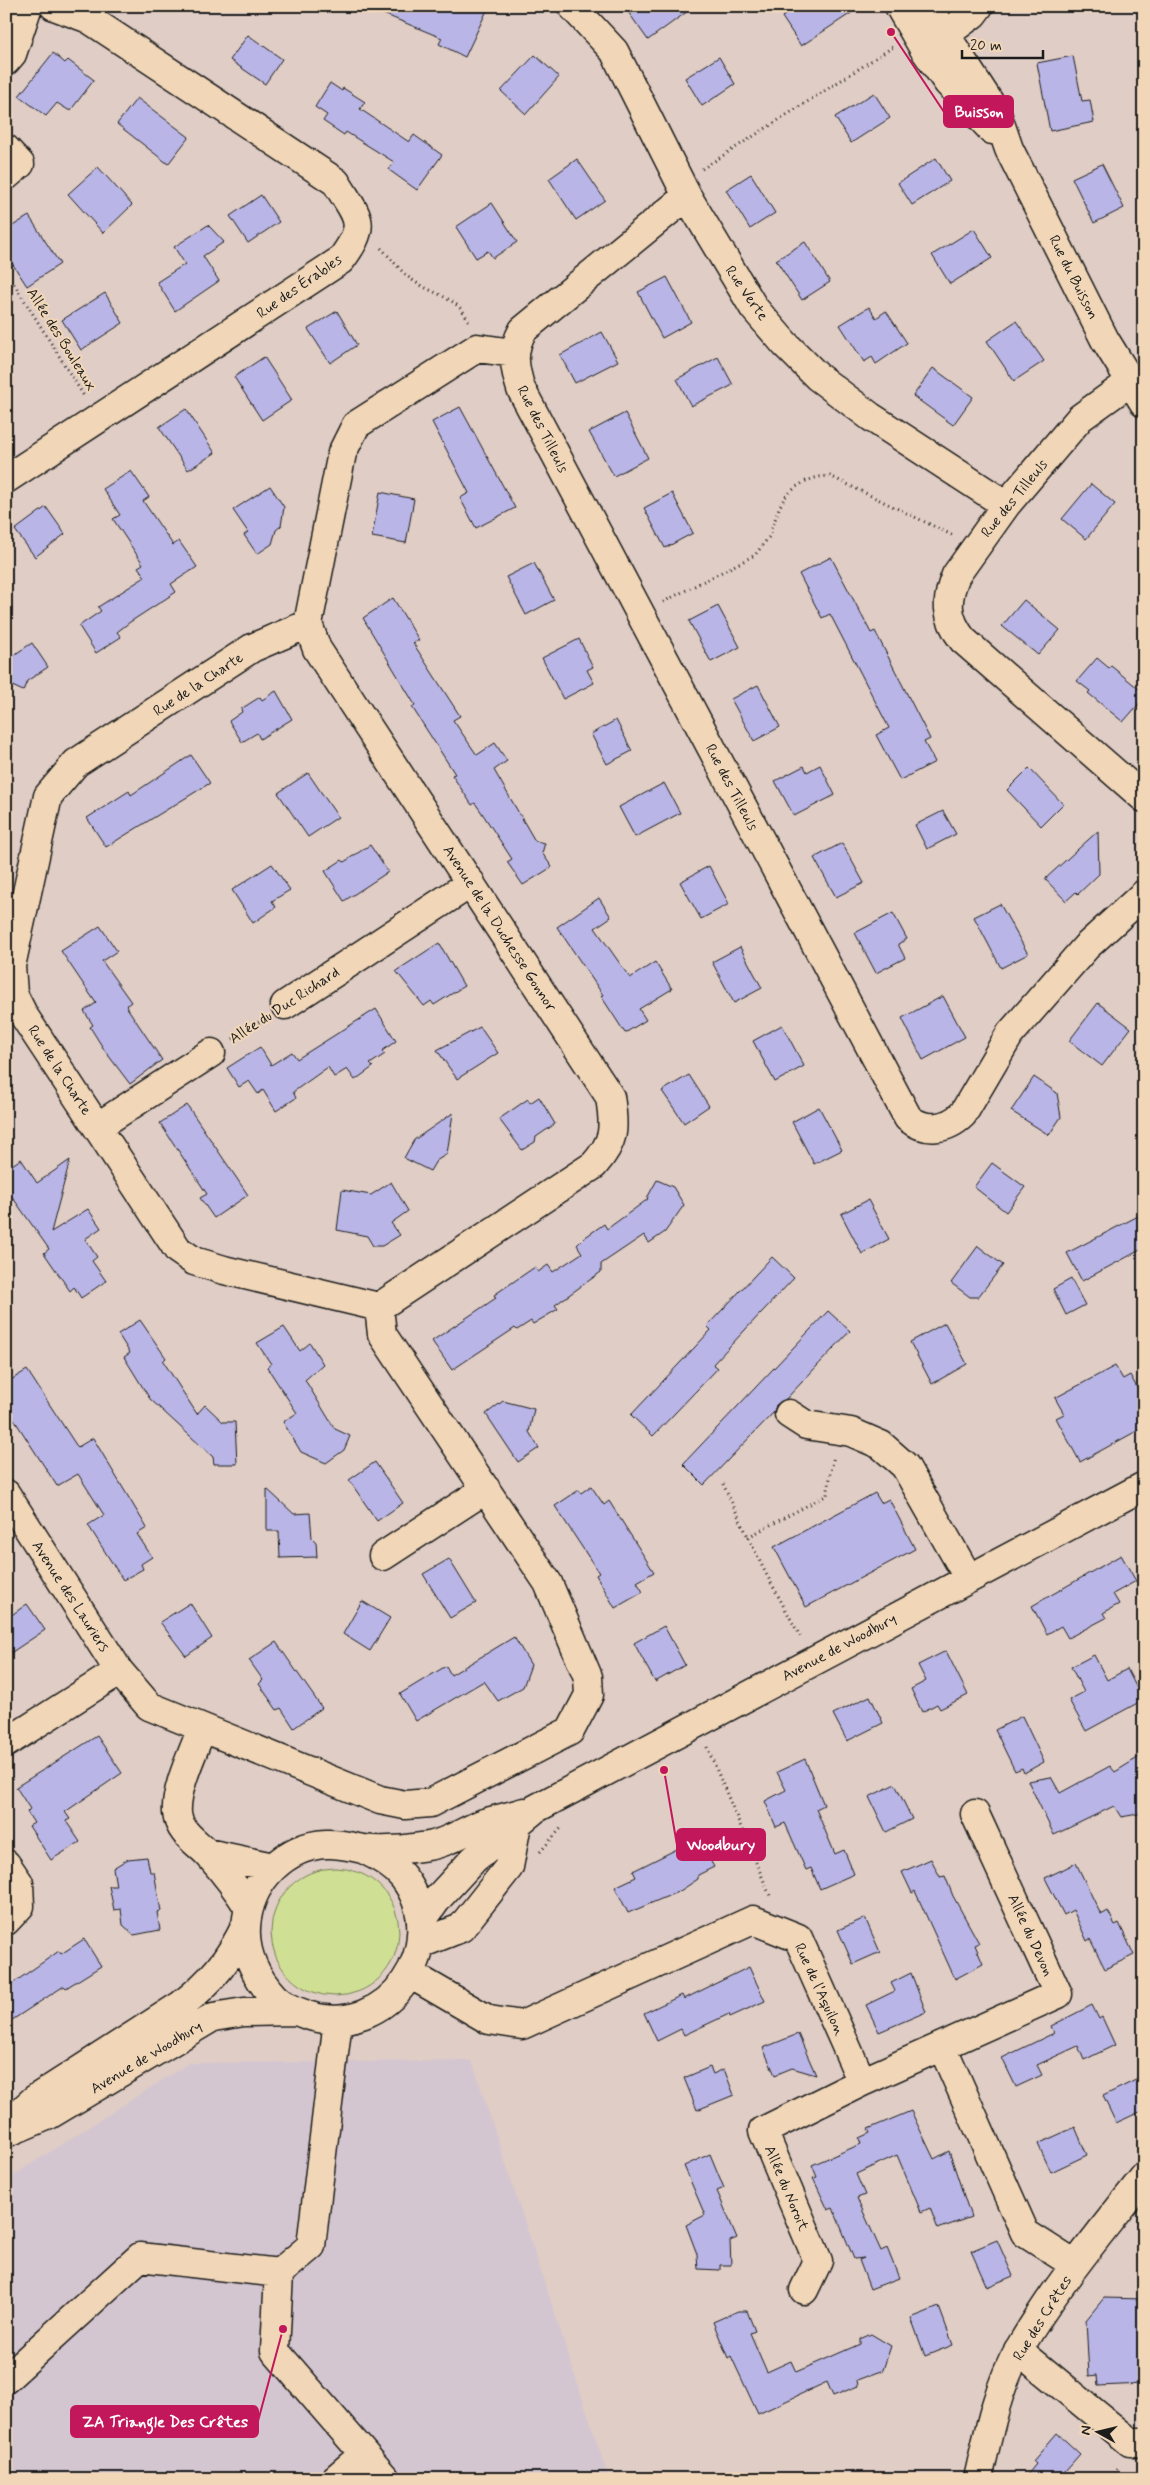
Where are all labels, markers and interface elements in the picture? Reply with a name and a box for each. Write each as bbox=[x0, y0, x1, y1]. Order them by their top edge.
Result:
scale bar bbox=[962, 28, 1044, 60]
text: 20 m bbox=[970, 36, 1002, 56]
callout: Buisson bbox=[944, 96, 1013, 127]
text: Buisson bbox=[954, 102, 1004, 123]
street label: Rue du Buisson bbox=[1043, 232, 1103, 323]
street label: Rue des Érables bbox=[252, 249, 347, 324]
street label: Rue Verte bbox=[720, 262, 772, 325]
street label: Allée des Bouleaux bbox=[21, 284, 101, 395]
street label: Rue des Tilleuls bbox=[512, 382, 573, 477]
street label: Rue des Tilleuls bbox=[977, 455, 1053, 542]
street label: Rue de la Charte bbox=[150, 648, 248, 721]
street label: Rue des Tilleuls bbox=[700, 741, 763, 835]
street label: Avenue de la Duchesse Gonnor bbox=[438, 842, 560, 1016]
street label: Allée du Duc Richard bbox=[226, 963, 344, 1049]
street label: Rue de la Charte bbox=[23, 1022, 96, 1120]
street label: Avenue des Lauriers bbox=[27, 1537, 114, 1656]
street label: Avenue de Woodbury bbox=[779, 1609, 900, 1687]
callout: Woodbury bbox=[677, 1829, 765, 1860]
text: Woodbury bbox=[686, 1835, 755, 1856]
street label: Allée du Devon bbox=[1002, 1891, 1058, 1980]
street label: Rue de l'Aquilon bbox=[789, 1940, 849, 2039]
street label: Avenue de Woodbury bbox=[87, 2017, 206, 2099]
street label: Allée du Noroit bbox=[759, 2142, 813, 2234]
street label: Rue des Crêtes bbox=[1009, 2272, 1077, 2365]
callout: ZA Triangle Des Crêtes bbox=[71, 2406, 258, 2437]
north arrow bbox=[1072, 2408, 1122, 2458]
text: ZA Triangle Des Crêtes bbox=[82, 2412, 248, 2435]
text: N bbox=[1077, 2424, 1096, 2436]

